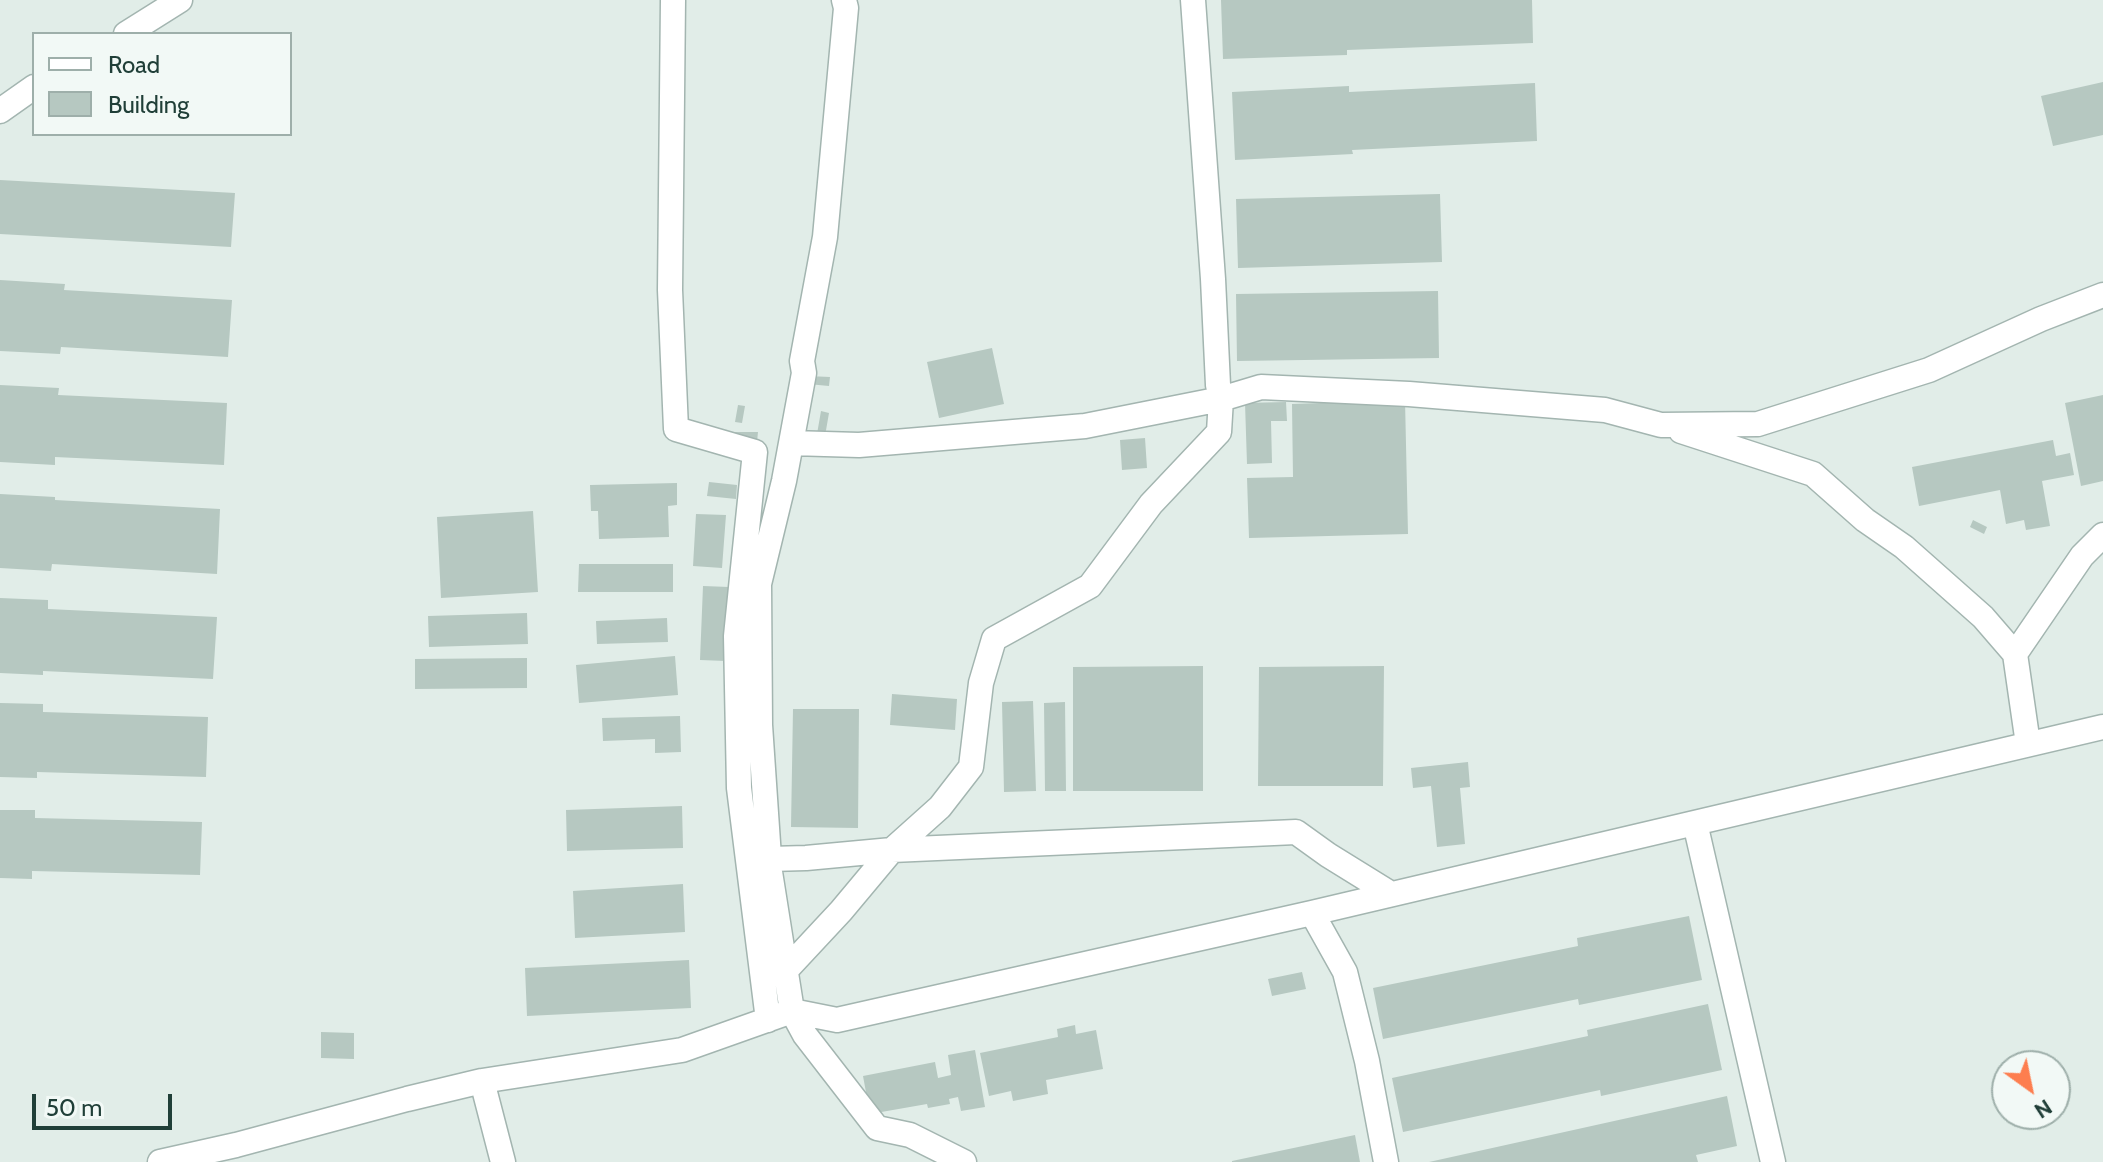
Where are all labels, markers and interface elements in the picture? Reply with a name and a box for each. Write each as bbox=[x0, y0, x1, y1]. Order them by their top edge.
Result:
legend bbox=[32, 32, 292, 136]
text: Road bbox=[108, 50, 160, 79]
text: Building bbox=[108, 90, 189, 119]
north arrow bbox=[1991, 1050, 2071, 1130]
scale bar bbox=[36, 1078, 176, 1128]
text: 50 m bbox=[46, 1093, 102, 1122]
text: N bbox=[2029, 1093, 2057, 1124]

